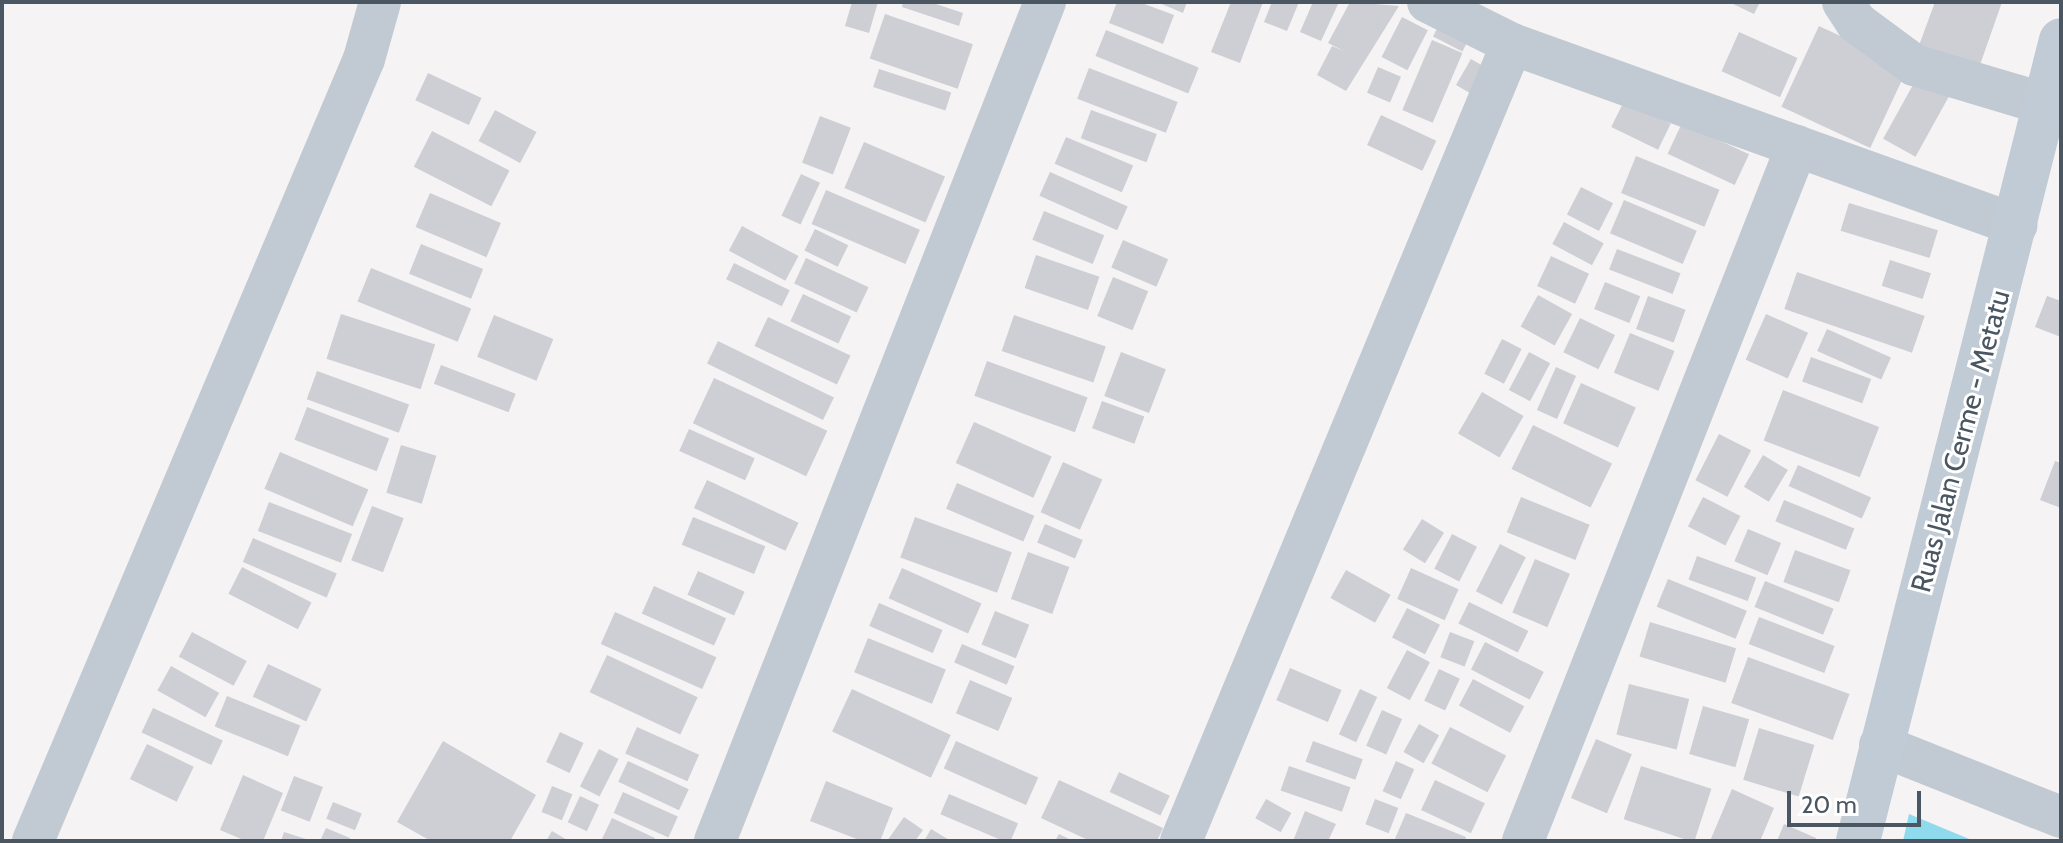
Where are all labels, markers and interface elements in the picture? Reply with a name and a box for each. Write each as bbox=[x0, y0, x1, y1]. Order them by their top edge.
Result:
street label: Ruas Jalan Cerme - Metatu bbox=[1903, 286, 2017, 596]
scale bar bbox=[1791, 775, 1925, 825]
text: 20 m bbox=[1801, 790, 1857, 819]

